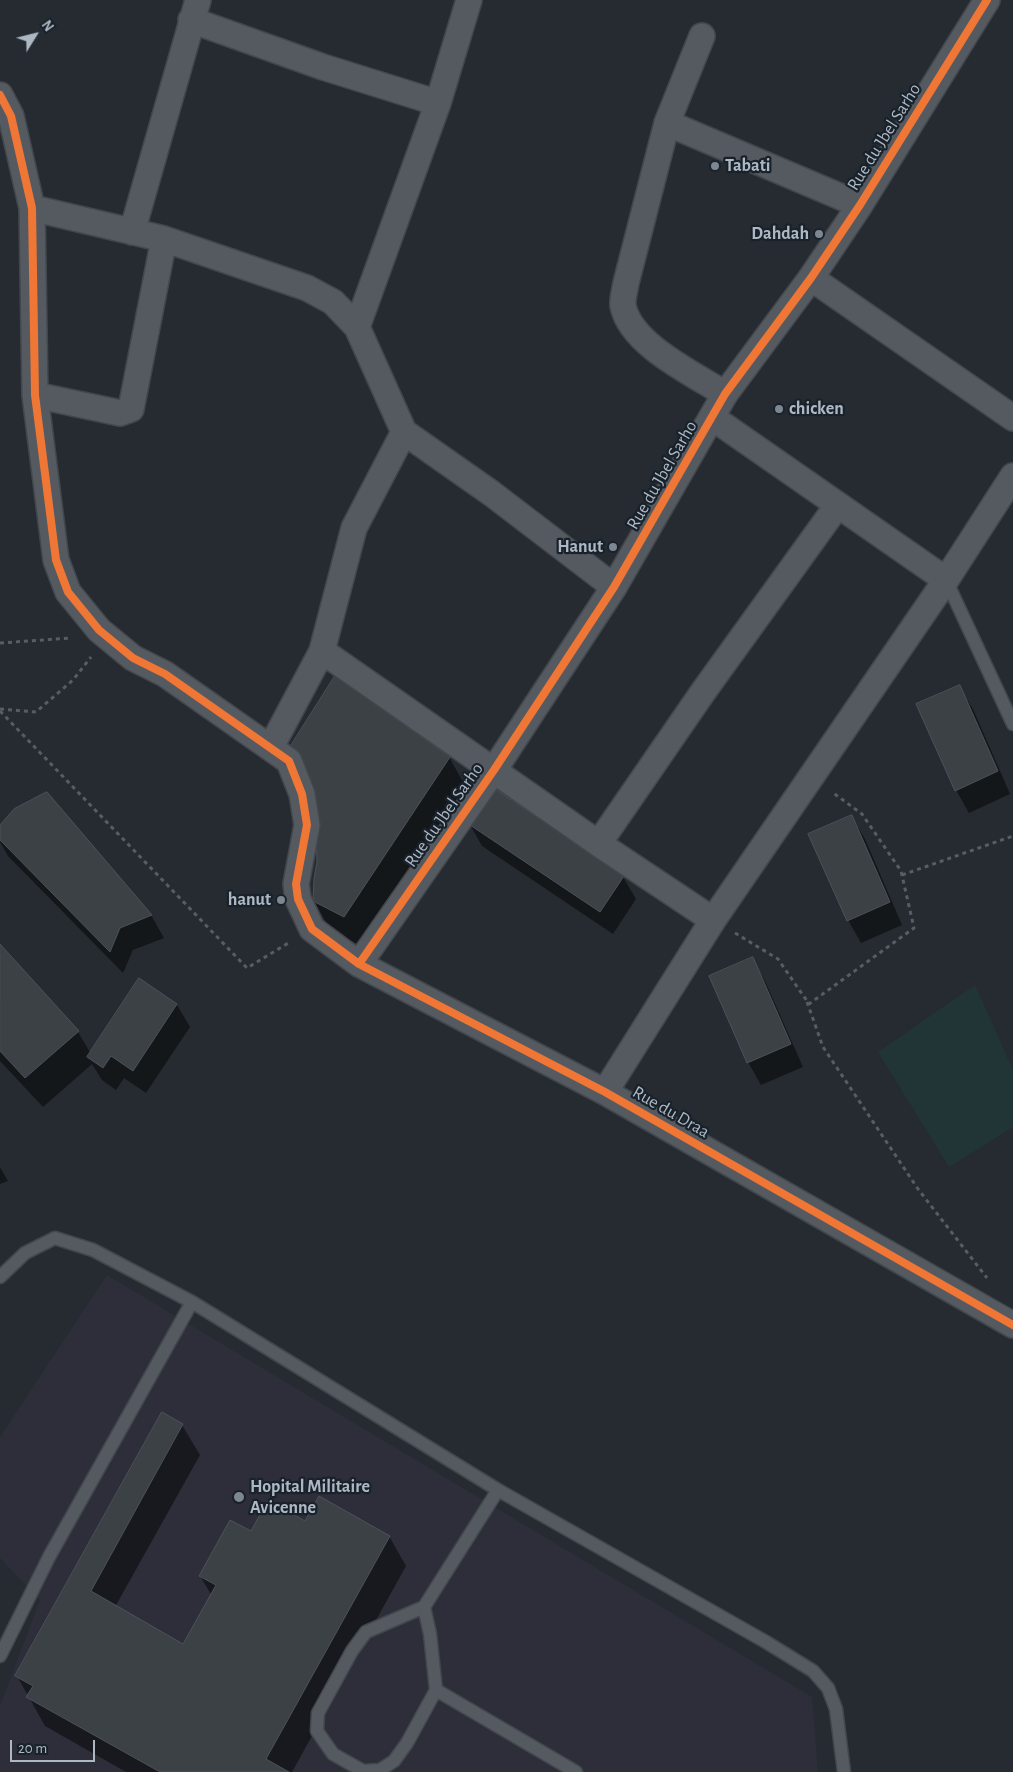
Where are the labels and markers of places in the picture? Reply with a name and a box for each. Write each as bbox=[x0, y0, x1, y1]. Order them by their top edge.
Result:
place label: Tabati bbox=[725, 155, 770, 177]
marker: Tabati bbox=[709, 160, 721, 172]
place label: Dahdah bbox=[751, 223, 809, 245]
marker: Dahdah bbox=[813, 228, 825, 240]
place label: chicken bbox=[789, 398, 844, 420]
marker: chicken bbox=[773, 403, 785, 415]
place label: Hanut bbox=[557, 536, 603, 558]
marker: Hanut bbox=[607, 541, 619, 553]
place label: hanut bbox=[228, 889, 271, 911]
marker: hanut bbox=[275, 894, 287, 906]
place label: Hopital Militaire Avicenne bbox=[250, 1476, 370, 1518]
marker: Hopital Militaire Avicenne bbox=[232, 1490, 246, 1504]

